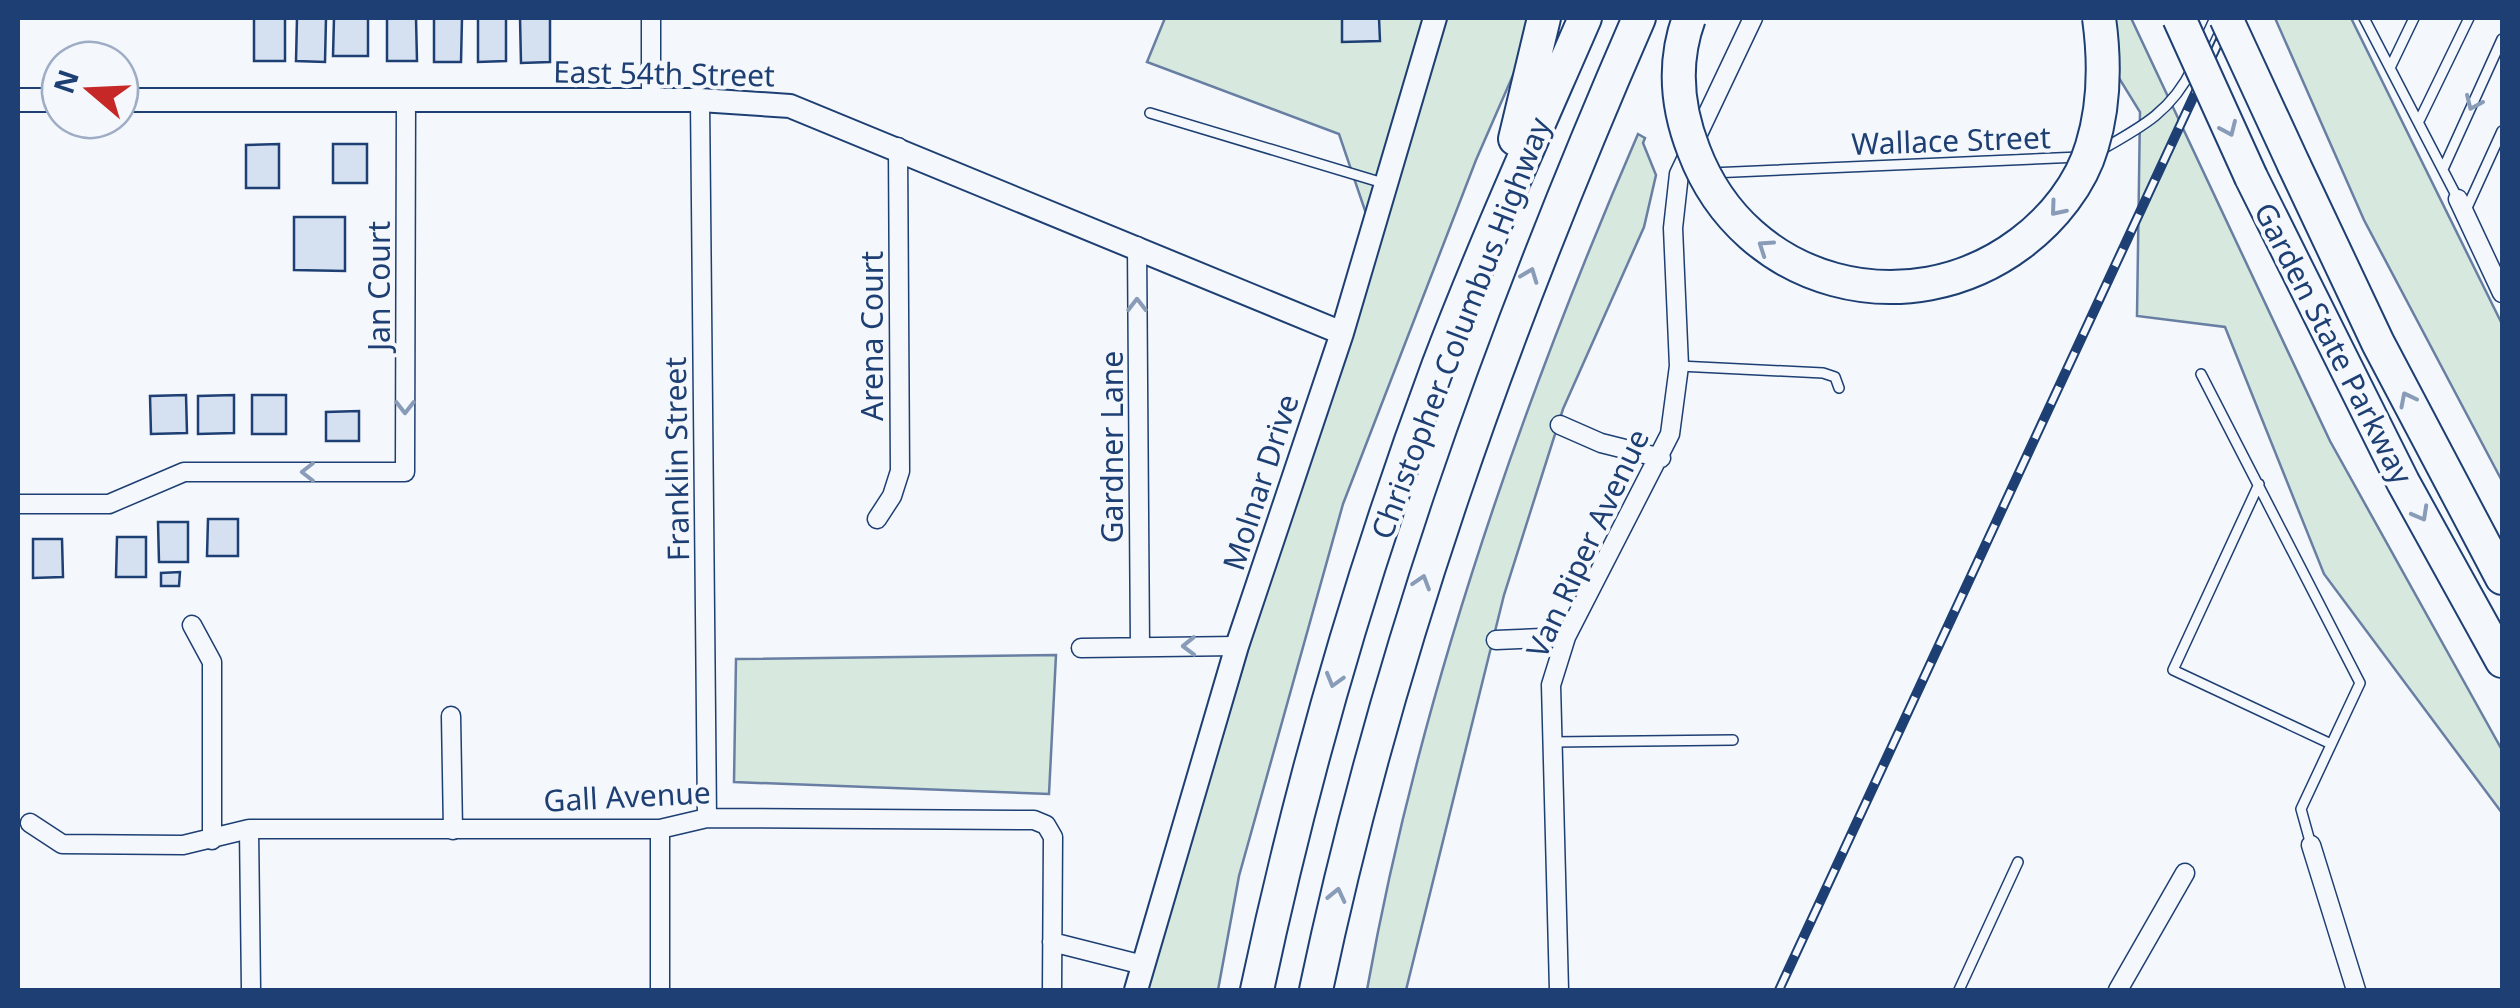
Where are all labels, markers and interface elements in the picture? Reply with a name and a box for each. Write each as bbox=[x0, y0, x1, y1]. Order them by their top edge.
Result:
north arrow bbox=[40, 40, 140, 140]
street label: East 54th Street bbox=[553, 51, 775, 95]
text: N bbox=[44, 65, 87, 98]
one-way arrow bbox=[2466, 93, 2486, 111]
street label: Christopher Columbus Highway bbox=[1361, 111, 1560, 545]
street label: Wallace Street bbox=[1851, 116, 2051, 164]
one-way arrow bbox=[2217, 119, 2237, 137]
street label: Garden State Parkway bbox=[2245, 195, 2423, 491]
one-way arrow bbox=[2050, 197, 2068, 215]
street label: Jan Court bbox=[358, 221, 399, 354]
one-way arrow bbox=[1758, 240, 1776, 259]
street label: Arena Court bbox=[851, 251, 892, 421]
one-way arrow bbox=[1519, 268, 1539, 285]
one-way arrow bbox=[1126, 296, 1148, 312]
street label: Gardner Lane bbox=[1091, 351, 1132, 543]
street label: Franklin Street bbox=[654, 356, 698, 562]
street label: Molnar Drive bbox=[1212, 389, 1308, 575]
one-way arrow bbox=[2399, 391, 2419, 409]
one-way arrow bbox=[394, 400, 416, 415]
street label: Van Riper Avenue bbox=[1516, 422, 1658, 664]
one-way arrow bbox=[299, 461, 314, 483]
one-way arrow bbox=[2408, 503, 2428, 521]
one-way arrow bbox=[1410, 574, 1431, 591]
one-way arrow bbox=[1180, 636, 1196, 657]
one-way arrow bbox=[1325, 671, 1346, 688]
street label: Gall Avenue bbox=[542, 771, 712, 821]
one-way arrow bbox=[1326, 887, 1347, 904]

